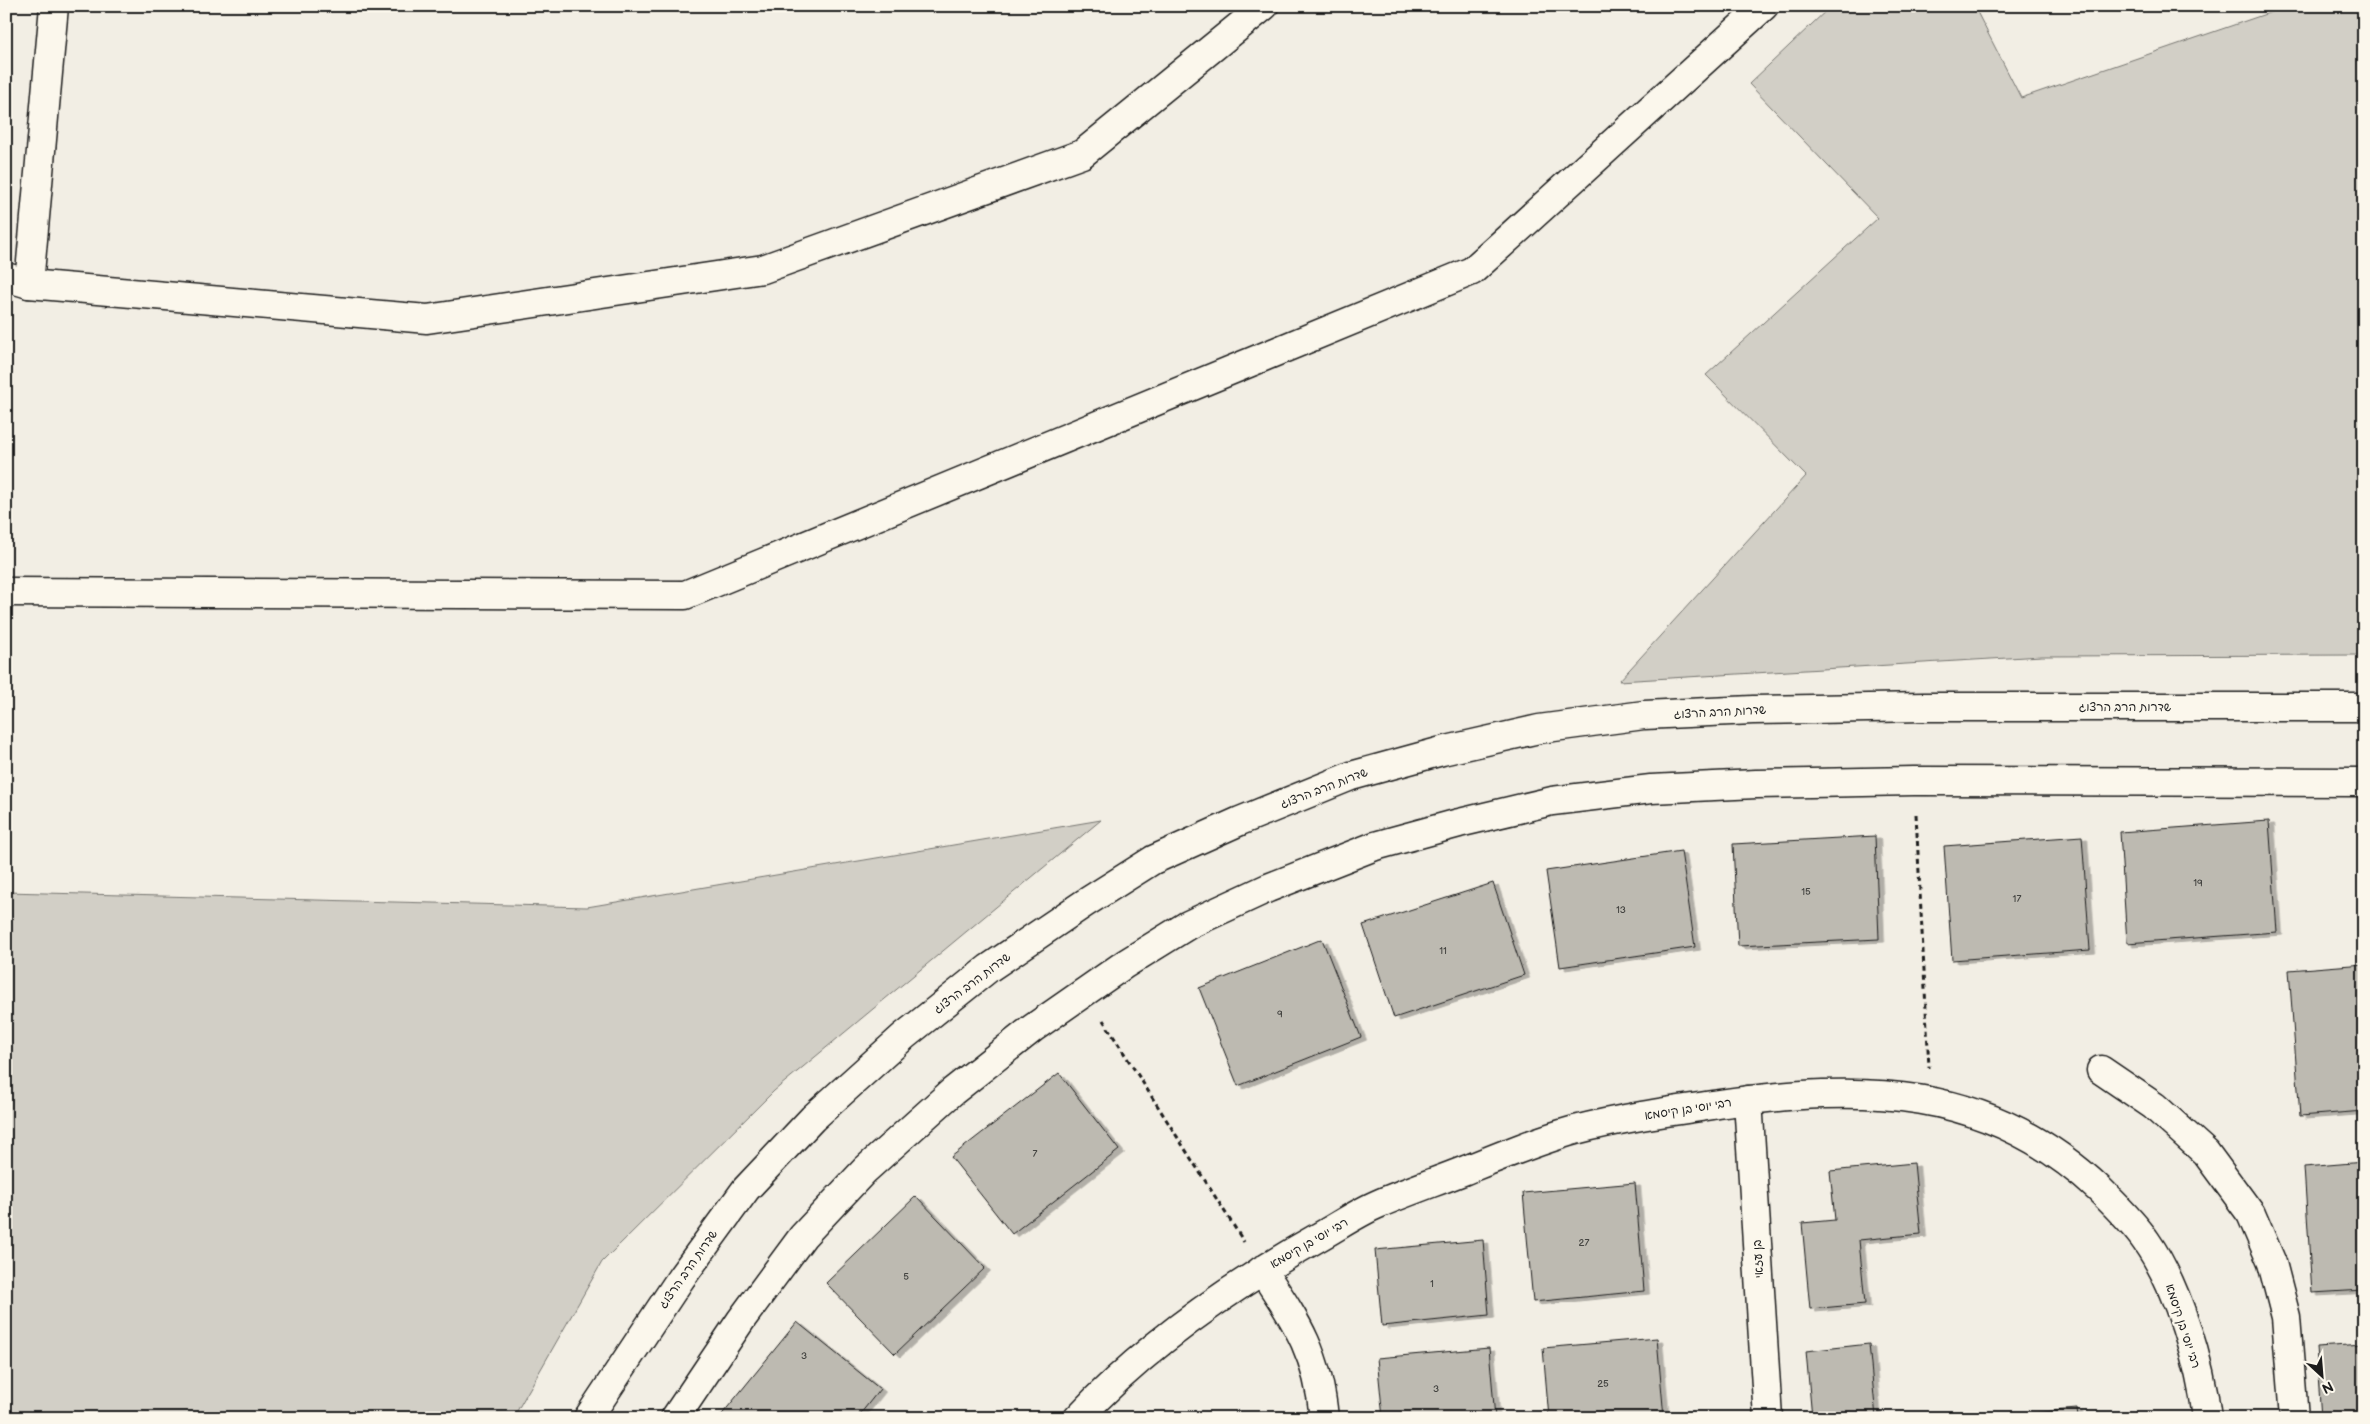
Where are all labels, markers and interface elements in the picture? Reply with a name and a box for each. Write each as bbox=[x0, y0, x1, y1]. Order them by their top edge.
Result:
street label: שדרות הרב הרצוג bbox=[2079, 700, 2172, 715]
street label: שדרות הרב הרצוג bbox=[1673, 703, 1767, 722]
street label: שדרות הרב הרצוג bbox=[1278, 765, 1371, 812]
house number: 19 bbox=[2193, 877, 2203, 889]
house number: 15 bbox=[1801, 886, 1811, 898]
house number: 17 bbox=[2013, 893, 2021, 905]
house number: 13 bbox=[1616, 904, 1626, 916]
house number: 11 bbox=[1439, 945, 1447, 957]
street label: שדרות הרב הרצוג bbox=[931, 949, 1014, 1017]
house number: 9 bbox=[1277, 1008, 1283, 1020]
street label: רבי יוסי בן קיסמא bbox=[1644, 1095, 1733, 1124]
house number: 7 bbox=[1033, 1148, 1038, 1160]
street label: רבי יוסי בן קיסמא bbox=[1267, 1215, 1351, 1272]
street label: שדרות הרב הרצוג bbox=[656, 1227, 721, 1311]
house number: 27 bbox=[1579, 1237, 1589, 1249]
street label: בן עזאי bbox=[1750, 1239, 1767, 1279]
house number: 5 bbox=[903, 1271, 909, 1283]
house number: 1 bbox=[1430, 1278, 1434, 1290]
street label: רבי יוסי בן קיסמא bbox=[2162, 1282, 2203, 1370]
house number: 3 bbox=[801, 1350, 807, 1362]
north arrow bbox=[2298, 1352, 2348, 1402]
text: N bbox=[2319, 1377, 2336, 1397]
house number: 25 bbox=[1597, 1378, 1609, 1390]
house number: 3 bbox=[1433, 1383, 1439, 1395]

